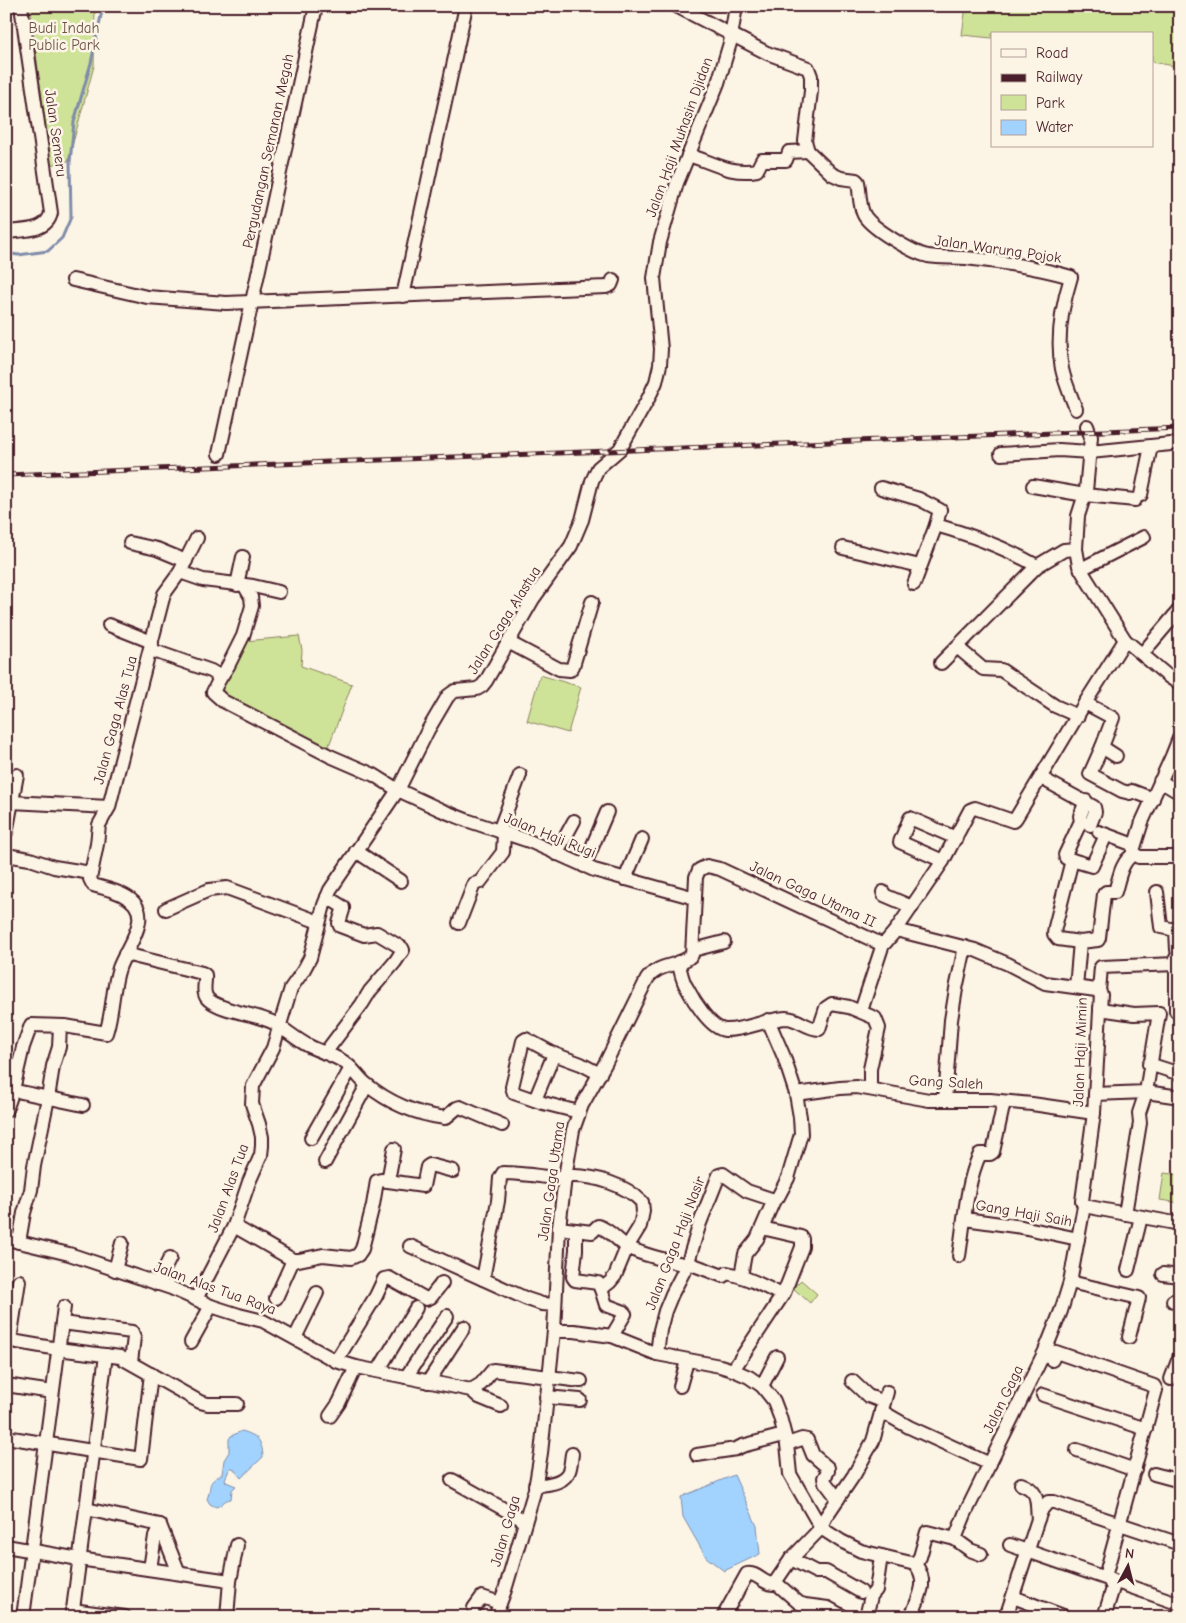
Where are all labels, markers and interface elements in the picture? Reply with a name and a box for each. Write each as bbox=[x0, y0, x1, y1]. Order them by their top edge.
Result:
park label: Budi Indah Public Park bbox=[28, 19, 101, 54]
legend bbox=[991, 32, 1154, 148]
text: Road bbox=[1036, 44, 1068, 62]
street label: Pergudangan Semanan Megah bbox=[239, 52, 297, 250]
street label: Jalan Haji Muhasin Djidan bbox=[642, 55, 716, 219]
text: Railway bbox=[1036, 68, 1083, 86]
street label: Jalan Semeru bbox=[41, 88, 71, 178]
text: Park bbox=[1036, 94, 1065, 112]
text: Water bbox=[1036, 118, 1073, 136]
street label: Jalan Warung Pojok bbox=[933, 231, 1063, 267]
street label: Jalan Gaga Alastua bbox=[464, 563, 544, 677]
street label: Jalan Gaga Alas Tua bbox=[89, 654, 141, 786]
street label: Jalan Haji Rugi bbox=[501, 808, 599, 862]
street label: Jalan Gaga Utama II bbox=[747, 857, 879, 931]
street label: Jalan Haji Mimin bbox=[1069, 997, 1091, 1107]
street label: Gang Saleh bbox=[908, 1071, 984, 1093]
street label: Jalan Gaga Utama bbox=[534, 1120, 568, 1242]
street label: Jalan Alas Tua bbox=[204, 1141, 252, 1235]
street label: Jalan Gaga Haji Nasir bbox=[641, 1174, 709, 1312]
street label: Gang Haji Saih bbox=[974, 1196, 1074, 1230]
street label: Jalan Alas Tua Raya bbox=[151, 1258, 279, 1318]
street label: Jalan Gaga bbox=[979, 1362, 1027, 1436]
street label: Jalan Gaga bbox=[486, 1493, 524, 1569]
north arrow bbox=[1104, 1540, 1154, 1590]
text: N bbox=[1124, 1545, 1135, 1563]

